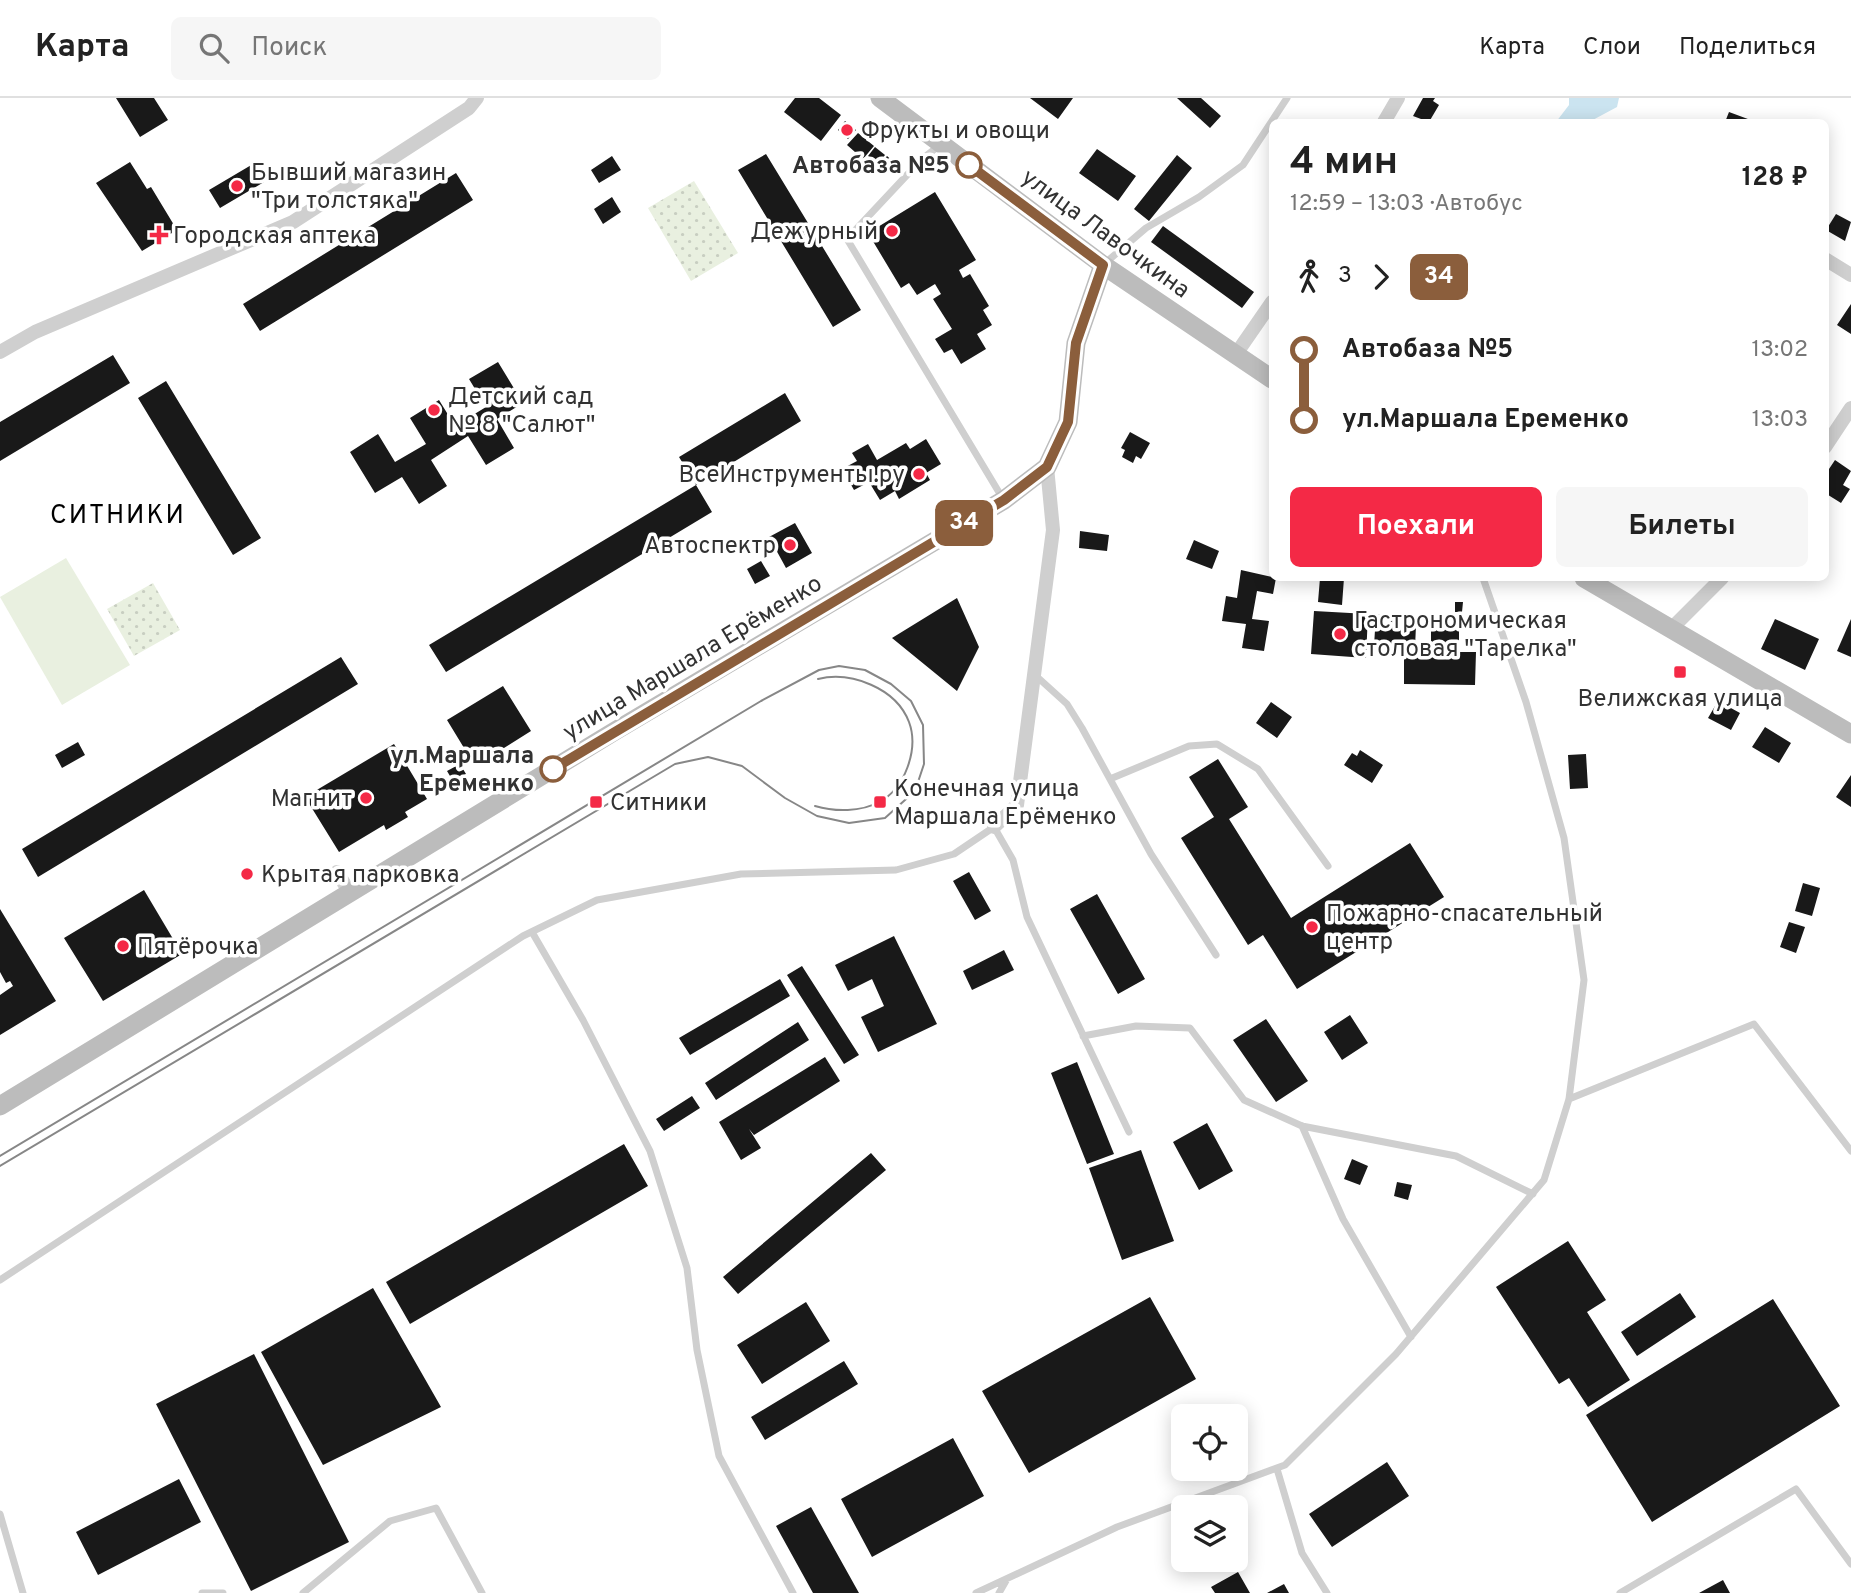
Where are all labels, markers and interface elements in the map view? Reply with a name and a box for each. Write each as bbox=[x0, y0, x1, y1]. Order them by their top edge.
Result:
search box bbox=[171, 17, 661, 80]
text: Карта bbox=[35, 27, 129, 69]
icon: search bbox=[195, 29, 233, 67]
text: Поиск bbox=[251, 32, 327, 65]
text: Карта bbox=[1479, 33, 1545, 63]
text: Слои bbox=[1583, 33, 1641, 63]
text: Поделиться bbox=[1679, 33, 1816, 63]
place label: Фрукты и овощи bbox=[861, 117, 1050, 147]
marker: Фрукты и овощи bbox=[839, 122, 855, 138]
text: 4 мин bbox=[1290, 139, 1398, 188]
place label: Автобаза №5 bbox=[792, 152, 950, 182]
marker: Автобаза №5 bbox=[956, 152, 982, 178]
place label: Бывший магазин "Три толстяка" bbox=[251, 159, 446, 217]
text: 128 ₽ bbox=[1742, 162, 1808, 195]
street label: улица Лавочкина bbox=[1015, 163, 1195, 306]
marker: Бывший магазин "Три толстяка" bbox=[229, 178, 245, 194]
text: 12:59 – 13:03 · Автобус bbox=[1290, 190, 1523, 219]
place label: Дежурный bbox=[750, 218, 878, 248]
place label: Городская аптека bbox=[173, 222, 376, 252]
marker: Дежурный bbox=[884, 223, 900, 239]
marker: Городская аптека bbox=[151, 227, 167, 243]
icon: walk bbox=[1290, 258, 1328, 296]
icon: forward bbox=[1362, 258, 1400, 296]
text: 3 bbox=[1338, 262, 1352, 291]
text: 34 bbox=[1424, 262, 1454, 292]
text: Автобаза №5 bbox=[1342, 334, 1513, 367]
text: 13:02 bbox=[1752, 336, 1808, 365]
place label: Детский сад № 8 "Салют" bbox=[448, 383, 595, 441]
marker: Детский сад № 8 "Салют" bbox=[426, 402, 442, 418]
text: ул.Маршала Еременко bbox=[1342, 404, 1629, 437]
text: 13:03 bbox=[1752, 406, 1808, 435]
place label: ВсеИнструменты.ру bbox=[678, 461, 905, 491]
marker: ВсеИнструменты.ру bbox=[911, 466, 927, 482]
button: Поехали bbox=[1290, 487, 1542, 567]
button: Билеты bbox=[1556, 487, 1808, 567]
district label: СИТНИКИ bbox=[50, 500, 186, 533]
line badge: 34 bbox=[932, 500, 996, 546]
text: 34 bbox=[949, 508, 979, 538]
place label: Автоспектр bbox=[644, 532, 776, 562]
marker: Автоспектр bbox=[782, 537, 798, 553]
street label: улица Маршала Ерёменко bbox=[558, 569, 828, 748]
place label: Гастрономическая столовая "Тарелка" bbox=[1354, 607, 1577, 665]
marker: Гастрономическая столовая "Тарелка" bbox=[1332, 626, 1348, 642]
marker: Велижская улица bbox=[1672, 664, 1688, 680]
place label: Велижская улица bbox=[1578, 685, 1782, 715]
place label: ул.Маршала Еременко bbox=[390, 742, 534, 800]
marker: ул.Маршала Еременко bbox=[540, 756, 566, 782]
place label: Конечная улица Маршала Ерёменко bbox=[894, 775, 1116, 833]
place label: Магнит bbox=[271, 785, 352, 815]
place label: Ситники bbox=[610, 789, 707, 819]
marker: Магнит bbox=[358, 790, 374, 806]
marker: Ситники bbox=[588, 794, 604, 810]
marker: Конечная улица Маршала Ерёменко bbox=[872, 794, 888, 810]
place label: Крытая парковка bbox=[261, 861, 459, 891]
marker: Крытая парковка bbox=[239, 866, 255, 882]
place label: Пожарно-спасательный центр bbox=[1326, 900, 1603, 958]
marker: Пожарно-спасательный центр bbox=[1304, 919, 1320, 935]
place label: Пятёрочка bbox=[137, 933, 258, 963]
marker: Пятёрочка bbox=[115, 938, 131, 954]
map controls bbox=[1171, 1404, 1248, 1572]
button: locate bbox=[1171, 1404, 1248, 1481]
button: layers bbox=[1171, 1495, 1248, 1572]

